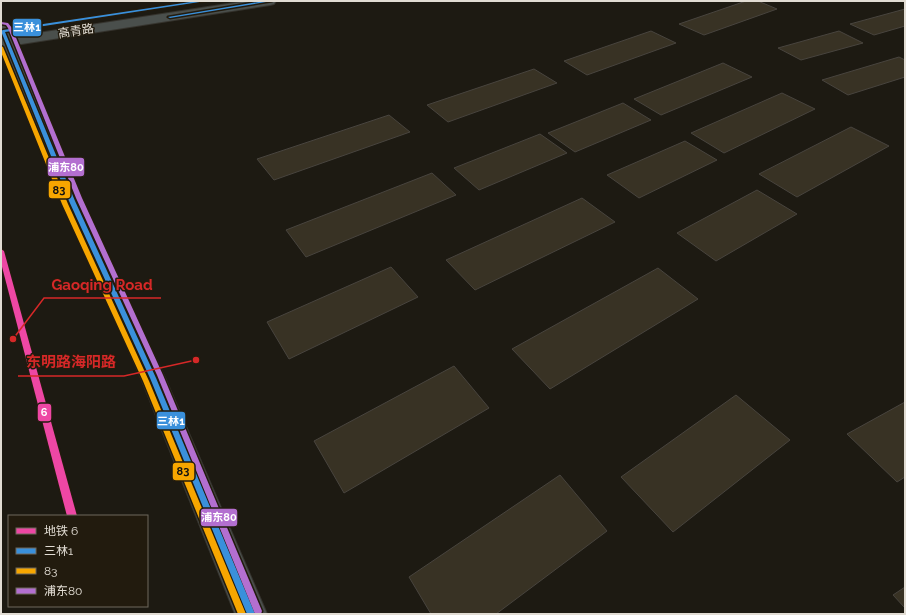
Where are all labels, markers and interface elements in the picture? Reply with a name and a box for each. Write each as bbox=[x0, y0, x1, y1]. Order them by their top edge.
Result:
line badge: 三林1 bbox=[12, 18, 42, 37]
text: 三林1 bbox=[13, 21, 41, 34]
street label: 高青路 bbox=[57, 21, 95, 41]
line badge: 浦东80 bbox=[47, 157, 85, 177]
text: 浦东80 bbox=[48, 161, 84, 174]
line badge: 83 bbox=[48, 180, 71, 199]
text: 83 bbox=[53, 184, 65, 197]
callout: Gaoqing Road bbox=[44, 271, 161, 298]
text: Gaoqing Road bbox=[51, 276, 153, 294]
callout: 东明路海阳路 bbox=[18, 349, 124, 376]
text: 东明路海阳路 bbox=[26, 353, 116, 371]
line badge: 6 bbox=[37, 403, 52, 422]
text: 6 bbox=[41, 406, 48, 419]
line badge: 三林1 bbox=[156, 411, 186, 430]
text: 三林1 bbox=[157, 415, 185, 428]
line badge: 83 bbox=[172, 462, 195, 481]
text: 83 bbox=[177, 465, 189, 478]
line badge: 浦东80 bbox=[200, 508, 238, 527]
text: 浦东80 bbox=[201, 511, 237, 524]
legend bbox=[8, 515, 148, 607]
text: 地铁 6 bbox=[44, 524, 78, 538]
text: 三林1 bbox=[44, 544, 73, 558]
text: 83 bbox=[44, 564, 58, 578]
text: 浦东80 bbox=[44, 584, 82, 598]

